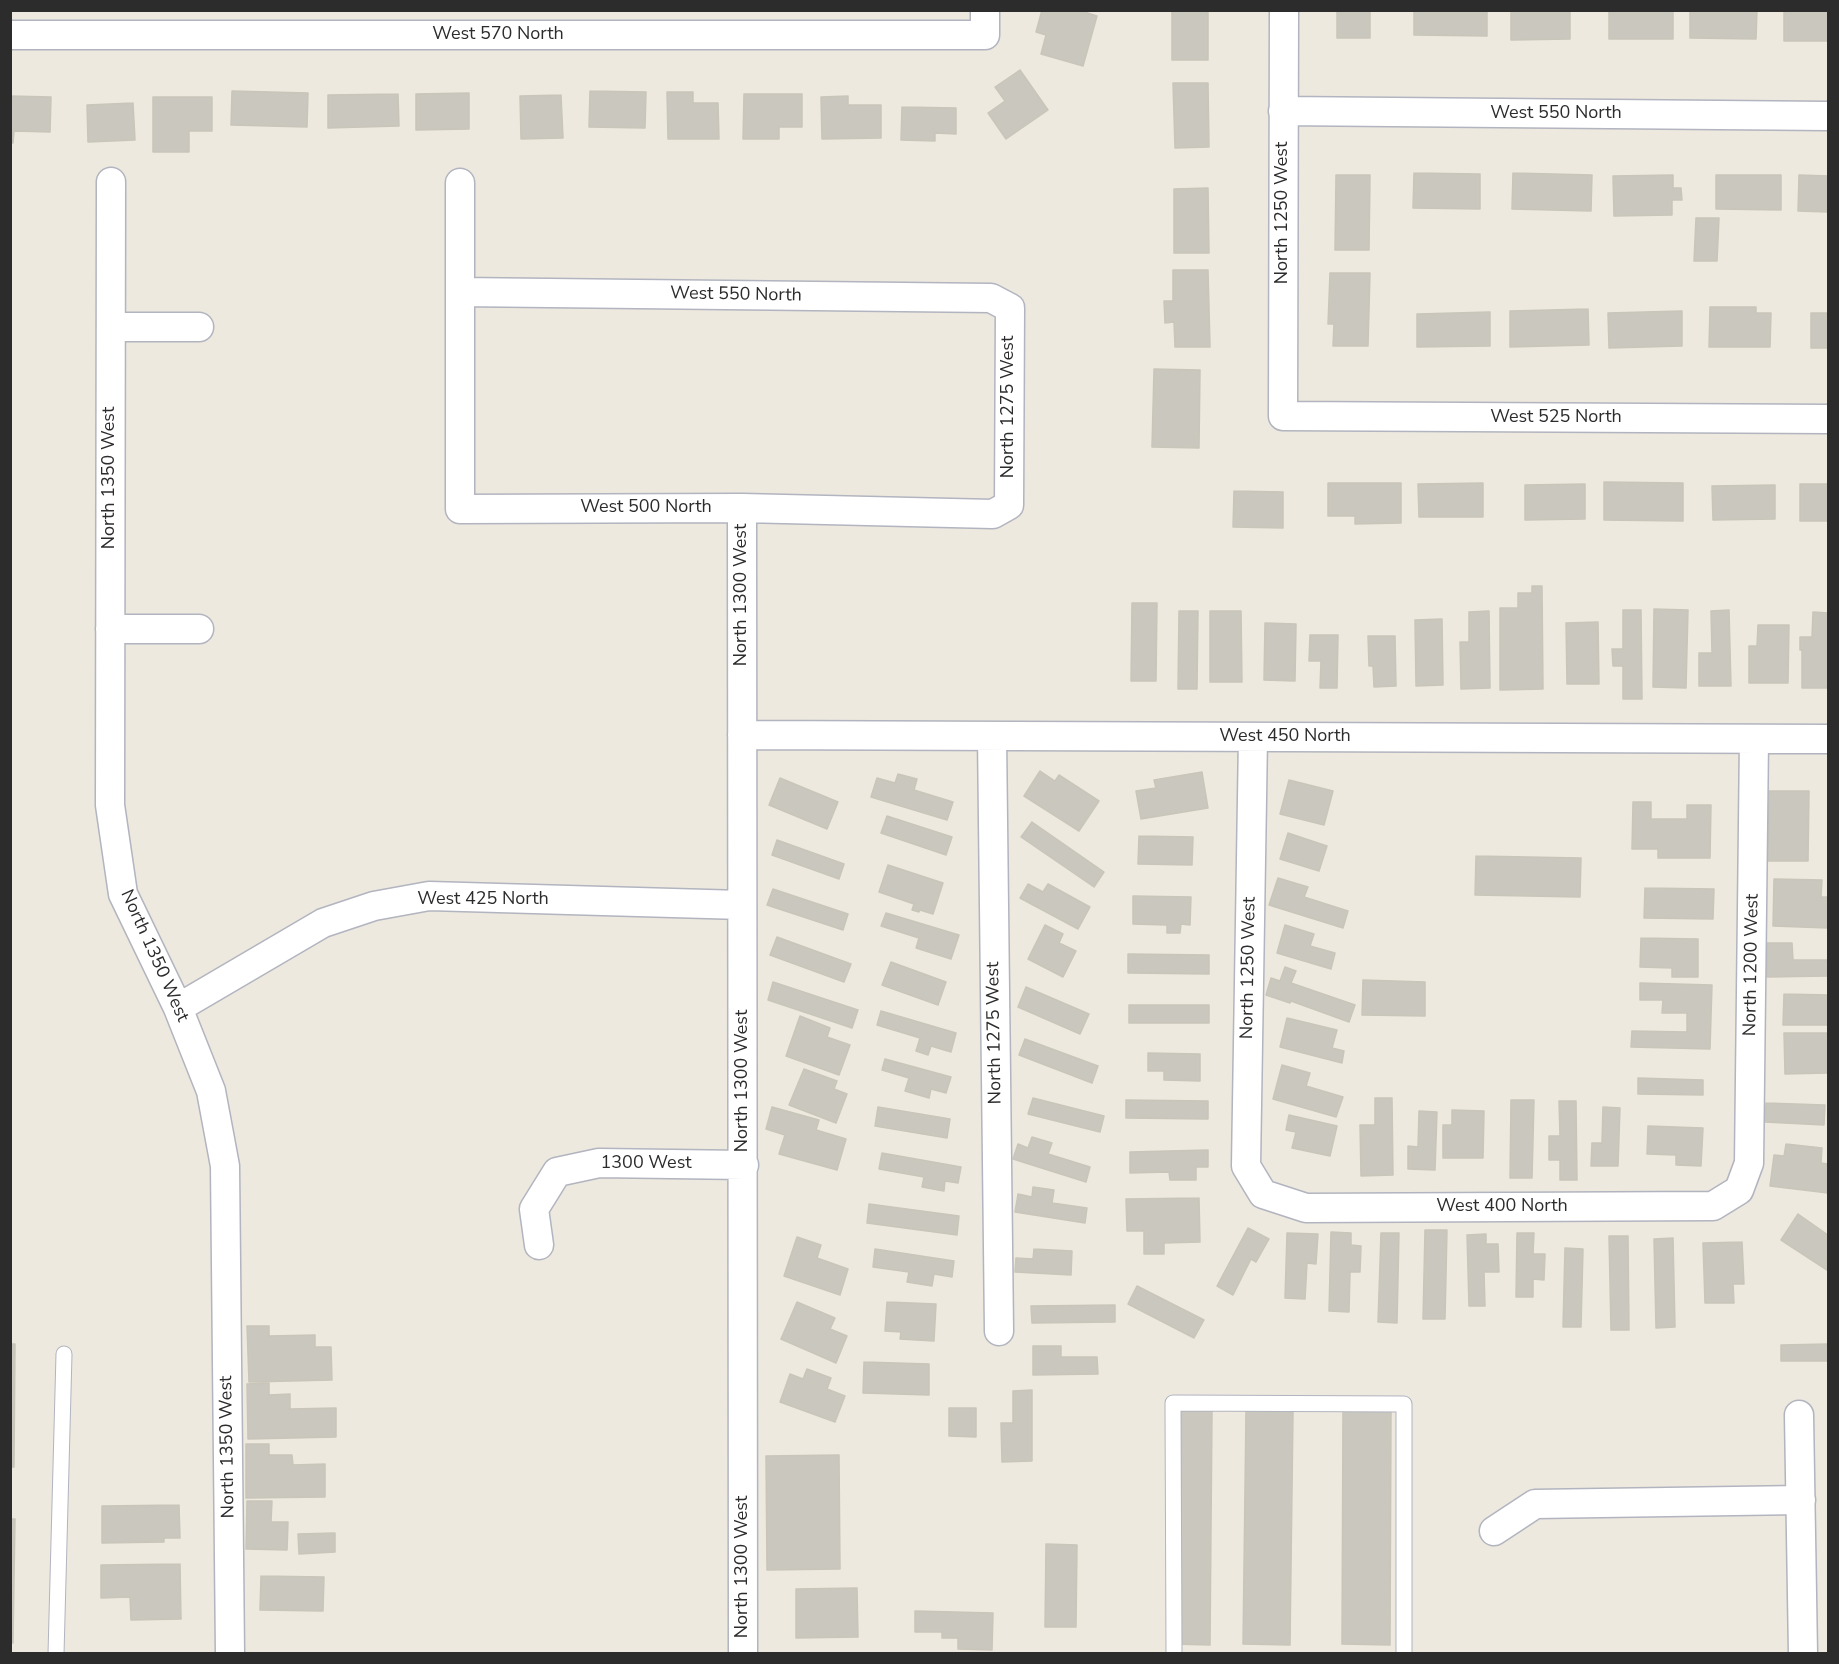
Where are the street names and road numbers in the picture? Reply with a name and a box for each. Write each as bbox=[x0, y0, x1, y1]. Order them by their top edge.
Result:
street label: West 570 North bbox=[432, 24, 564, 46]
street label: West 550 North bbox=[1490, 103, 1622, 125]
street label: North 1250 West bbox=[1272, 142, 1294, 284]
street label: West 550 North bbox=[670, 283, 802, 307]
street label: North 1275 West bbox=[998, 336, 1020, 478]
street label: North 1350 West bbox=[99, 407, 121, 549]
street label: West 525 North bbox=[1490, 407, 1622, 429]
street label: West 500 North bbox=[580, 497, 712, 519]
street label: North 1300 West bbox=[731, 524, 753, 666]
street label: West 450 North bbox=[1219, 726, 1351, 748]
street label: North 1350 West bbox=[115, 887, 193, 1025]
street label: West 425 North bbox=[417, 889, 549, 911]
street label: North 1200 West bbox=[1740, 894, 1764, 1036]
street label: North 1250 West bbox=[1237, 897, 1261, 1039]
street label: North 1275 West bbox=[983, 962, 1007, 1104]
street label: North 1300 West bbox=[732, 1010, 754, 1152]
street label: 1300 West bbox=[600, 1153, 692, 1175]
street label: West 400 North bbox=[1436, 1196, 1568, 1218]
street label: North 1350 West bbox=[216, 1376, 240, 1518]
street label: North 1300 West bbox=[732, 1496, 754, 1638]

